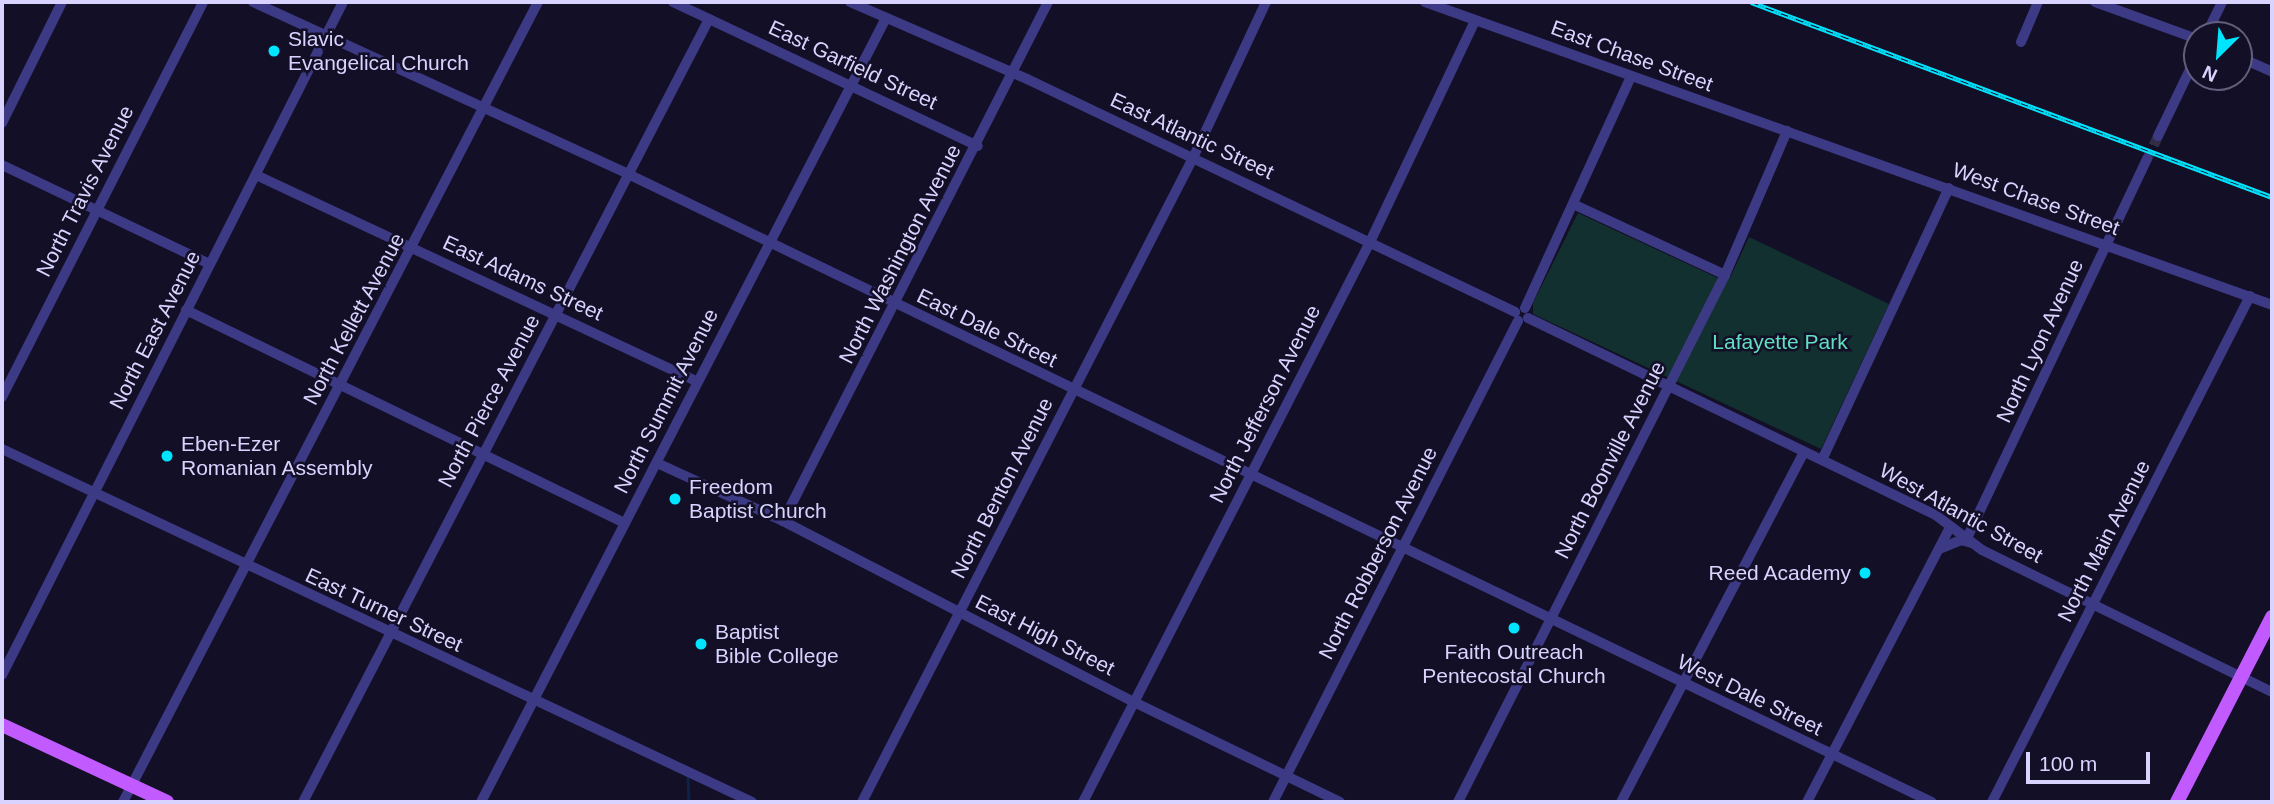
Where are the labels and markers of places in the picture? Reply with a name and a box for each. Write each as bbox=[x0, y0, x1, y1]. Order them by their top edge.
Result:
place label: Slavic Evangelical Church bbox=[288, 26, 469, 76]
marker: Slavic Evangelical Church bbox=[266, 43, 282, 59]
place label: Eben-Ezer Romanian Assembly bbox=[181, 431, 374, 481]
marker: Eben-Ezer Romanian Assembly bbox=[159, 448, 175, 464]
place label: Freedom Baptist Church bbox=[689, 474, 827, 524]
marker: Freedom Baptist Church bbox=[667, 491, 683, 507]
place label: Reed Academy bbox=[1707, 560, 1851, 586]
marker: Reed Academy bbox=[1857, 565, 1873, 581]
place label: Baptist Bible College bbox=[715, 619, 839, 669]
marker: Faith Outreach Pentecostal Church bbox=[1506, 620, 1522, 636]
marker: Baptist Bible College bbox=[693, 636, 709, 652]
place label: Faith Outreach Pentecostal Church bbox=[1422, 639, 1606, 689]

